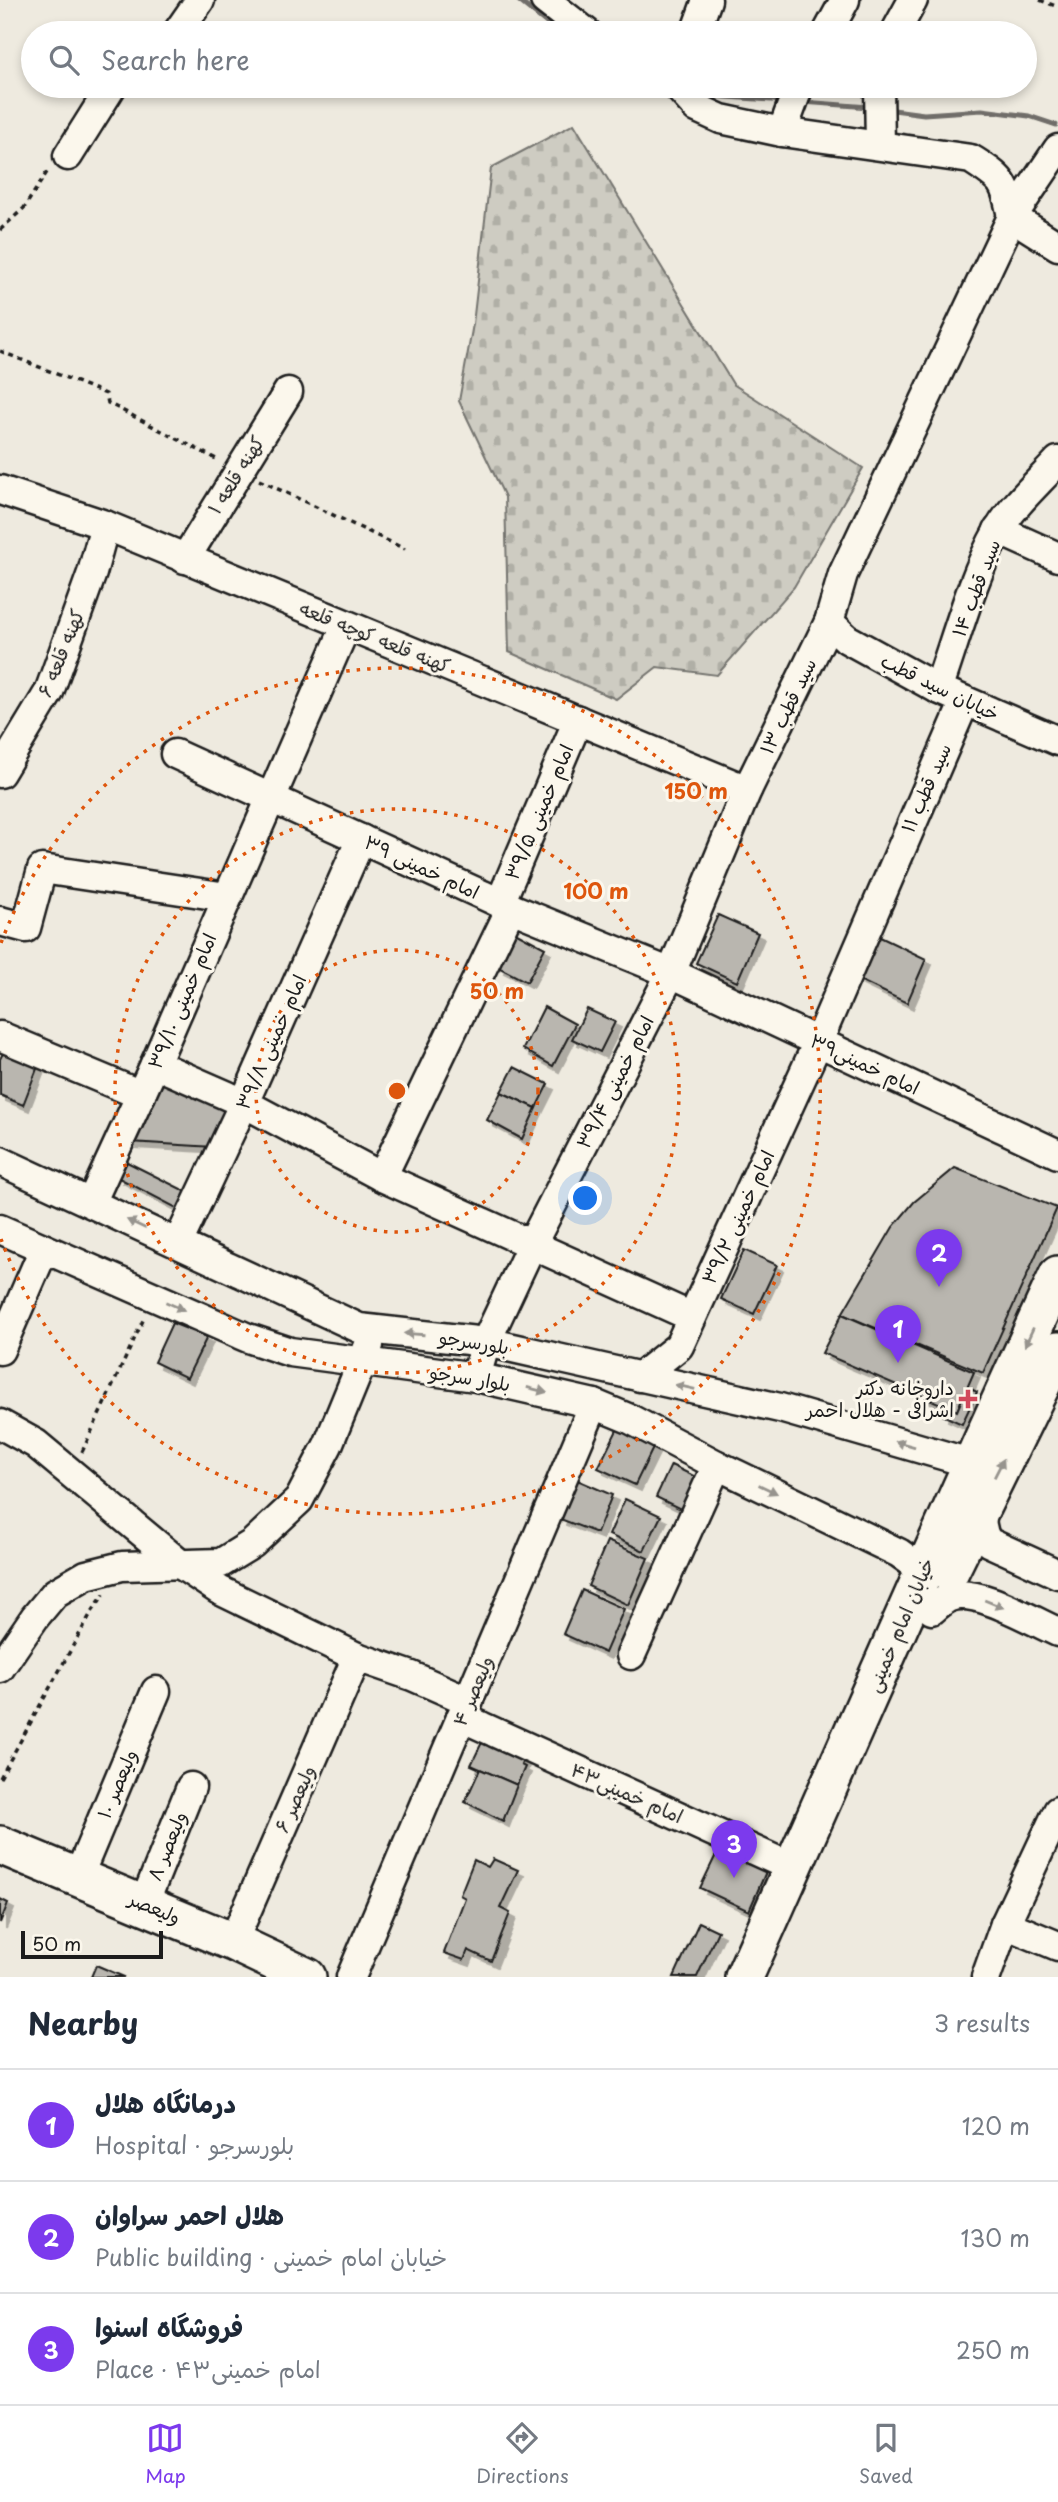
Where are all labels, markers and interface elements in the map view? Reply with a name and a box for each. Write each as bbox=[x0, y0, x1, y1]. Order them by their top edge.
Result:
search box bbox=[21, 21, 1037, 98]
text: Search here bbox=[101, 40, 250, 79]
icon: search bbox=[45, 41, 83, 79]
street label: کهنه قلعه ۱ bbox=[200, 430, 270, 519]
street label: سید قطب ۱۴ bbox=[944, 535, 1006, 640]
street label: کهنه قلعه کوچه قلعه bbox=[296, 593, 455, 679]
street label: کهنه قلعه ۶ bbox=[30, 604, 90, 701]
street label: خیابان سید قطب bbox=[877, 645, 1004, 727]
street label: سید قطب ۱۳ bbox=[752, 653, 822, 758]
street label: سید قطب ۱۱ bbox=[893, 738, 957, 837]
street label: امام خمینی ۳۹/۵ bbox=[497, 739, 581, 885]
text: 150 m bbox=[664, 774, 728, 806]
street label: امام خمینی ۳۹ bbox=[359, 827, 485, 907]
text: 100 m bbox=[563, 874, 629, 906]
street label: امام خمینی ۳۹/۱۰ bbox=[140, 928, 224, 1074]
street label: امام خمینی ۳۹/۸ bbox=[228, 970, 314, 1114]
text: 50 m bbox=[470, 974, 524, 1006]
street label: امام خمینی ۳۹/۴ bbox=[568, 1010, 662, 1154]
street label: امام خمینی۳۹ bbox=[805, 1025, 925, 1103]
centre of rings bbox=[385, 1079, 409, 1103]
street label: امام خمینی ۳۹/۲ bbox=[694, 1145, 782, 1289]
your location bbox=[568, 1181, 602, 1215]
one-way arrow bbox=[126, 1218, 146, 1230]
pin: 2 bbox=[916, 1229, 962, 1287]
one-way arrow bbox=[164, 1301, 185, 1312]
pin: 1 bbox=[875, 1305, 921, 1363]
street label: بلورسرجو bbox=[436, 1321, 511, 1360]
one-way arrow bbox=[1023, 1327, 1035, 1347]
one-way arrow bbox=[402, 1328, 424, 1339]
street label: بلوار سرجو bbox=[427, 1357, 513, 1397]
place label: داروخانه دکتر اشرافی - هلال احمر bbox=[804, 1373, 954, 1423]
one-way arrow bbox=[673, 1382, 695, 1393]
one-way arrow bbox=[526, 1385, 548, 1396]
marker: داروخانه دکتر اشرافی - هلال احمر bbox=[960, 1391, 976, 1407]
one-way arrow bbox=[894, 1439, 915, 1449]
one-way arrow bbox=[994, 1458, 1005, 1478]
one-way arrow bbox=[758, 1484, 778, 1495]
street label: خیابان امام خمینی bbox=[858, 1553, 942, 1697]
one-way arrow bbox=[984, 1599, 1005, 1610]
street label: ولیعصر ۴ bbox=[445, 1651, 499, 1730]
street label: ولیعصر ۱۰ bbox=[89, 1745, 143, 1823]
street label: امام خمینی۴۳ bbox=[566, 1755, 688, 1831]
street label: ولیعصر ۶ bbox=[267, 1760, 321, 1837]
street label: ولیعصر ۸ bbox=[139, 1807, 193, 1885]
pin: 3 bbox=[711, 1820, 757, 1878]
street label: ولیعصر bbox=[123, 1883, 186, 1930]
scale bar bbox=[21, 1928, 163, 1960]
text: 50 m bbox=[32, 1929, 81, 1957]
text: Nearby bbox=[28, 2000, 138, 2045]
text: 3 results bbox=[934, 2005, 1030, 2040]
text: درمانگاه هلال bbox=[95, 2083, 236, 2122]
text: 1 bbox=[46, 2108, 57, 2143]
text: 120 m bbox=[962, 2108, 1030, 2143]
text: Hospital · بلورسرجو bbox=[95, 2127, 294, 2162]
text: هلال احمر سراوان bbox=[95, 2195, 284, 2234]
text: 2 bbox=[43, 2220, 59, 2255]
text: 130 m bbox=[960, 2220, 1030, 2255]
text: Public building · خیابان امام خمینی bbox=[95, 2239, 447, 2274]
text: فروشگاه اسنوا bbox=[95, 2307, 243, 2346]
text: 3 bbox=[43, 2332, 59, 2367]
text: 250 m bbox=[956, 2332, 1030, 2367]
text: Place · امام خمینی۴۳ bbox=[95, 2351, 321, 2386]
tab: Map bbox=[145, 2419, 186, 2489]
tab: Directions bbox=[476, 2419, 569, 2489]
tab: Saved bbox=[859, 2419, 913, 2489]

